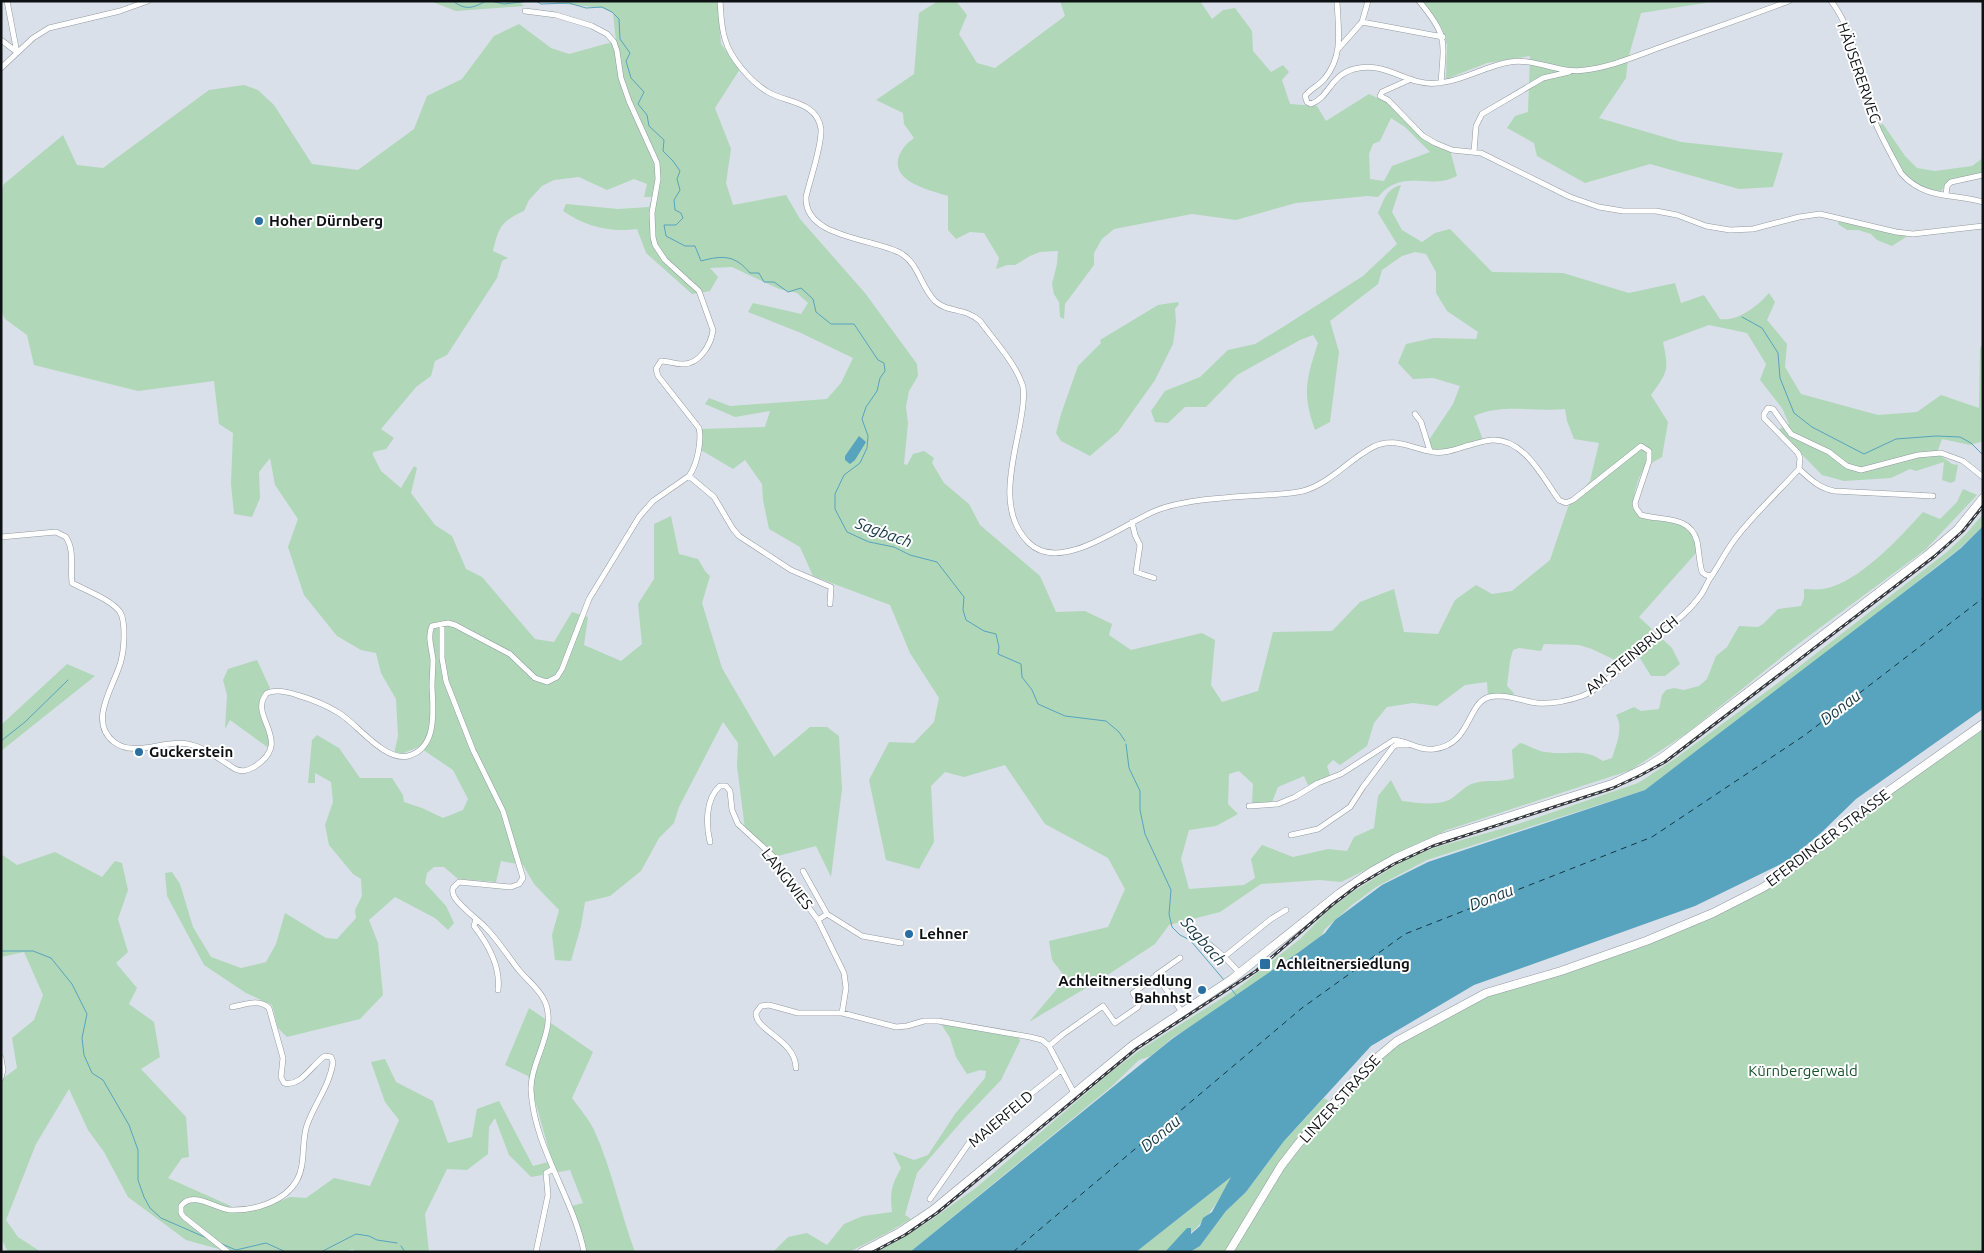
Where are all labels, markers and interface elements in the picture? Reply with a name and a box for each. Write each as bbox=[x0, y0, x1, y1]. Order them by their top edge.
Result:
street label: HÄUSERERWEG bbox=[1834, 20, 1885, 126]
place label: Hoher Dürnberg bbox=[269, 212, 383, 229]
marker: Hoher Dürnberg bbox=[253, 215, 265, 227]
water label: Sagbach bbox=[852, 513, 915, 551]
street label: AM STEINBRUCH bbox=[1582, 612, 1681, 697]
water label: Donau bbox=[1816, 686, 1864, 728]
place label: Guckerstein bbox=[149, 743, 233, 760]
marker: Guckerstein bbox=[133, 746, 145, 758]
street label: EFERDINGER STRASSE bbox=[1763, 786, 1893, 890]
street label: LANGWIES bbox=[758, 845, 816, 913]
water label: Donau bbox=[1466, 880, 1516, 914]
water label: Sagbach bbox=[1177, 912, 1230, 969]
place label: Lehner bbox=[919, 925, 969, 942]
marker: Lehner bbox=[903, 928, 915, 940]
place label: Achleitnersiedlung bbox=[1276, 955, 1410, 972]
marker: Achleitnersiedlung bbox=[1258, 957, 1272, 971]
place label: Achleitnersiedlung Bahnhst bbox=[1058, 972, 1193, 1006]
marker: Achleitnersiedlung Bahnhst bbox=[1196, 984, 1208, 996]
street label: LINZER STRASSE bbox=[1296, 1051, 1383, 1146]
park label: Kürnbergerwald bbox=[1748, 1062, 1858, 1079]
street label: MAIERFELD bbox=[965, 1087, 1036, 1150]
water label: Donau bbox=[1137, 1111, 1184, 1155]

